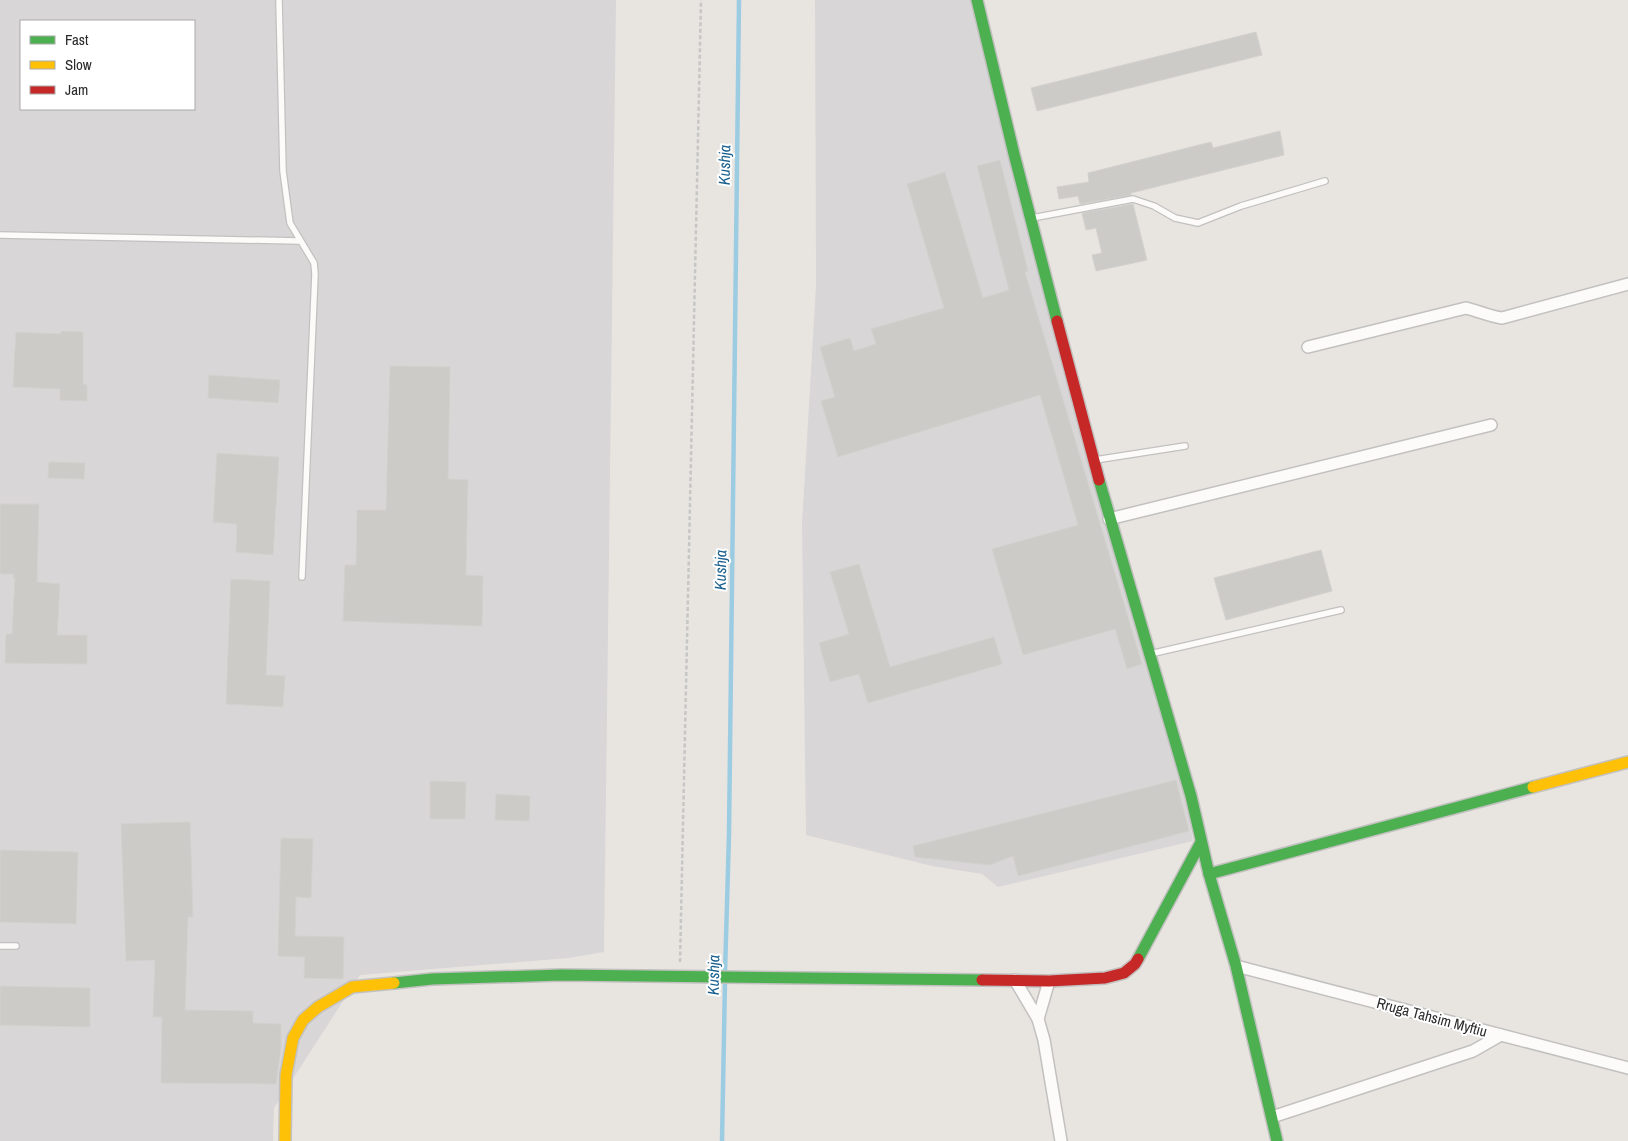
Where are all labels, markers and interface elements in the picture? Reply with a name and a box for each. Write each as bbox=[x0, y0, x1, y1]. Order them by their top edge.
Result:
legend bbox=[20, 20, 195, 110]
text: Fast bbox=[65, 29, 89, 50]
text: Slow bbox=[65, 54, 92, 75]
text: Jam bbox=[65, 79, 88, 100]
water label: Kushja bbox=[713, 145, 735, 185]
water label: Kushja bbox=[709, 550, 731, 590]
water label: Kushja bbox=[702, 955, 724, 995]
street label: Rruga Tahsim Myftiu bbox=[1374, 992, 1490, 1042]

